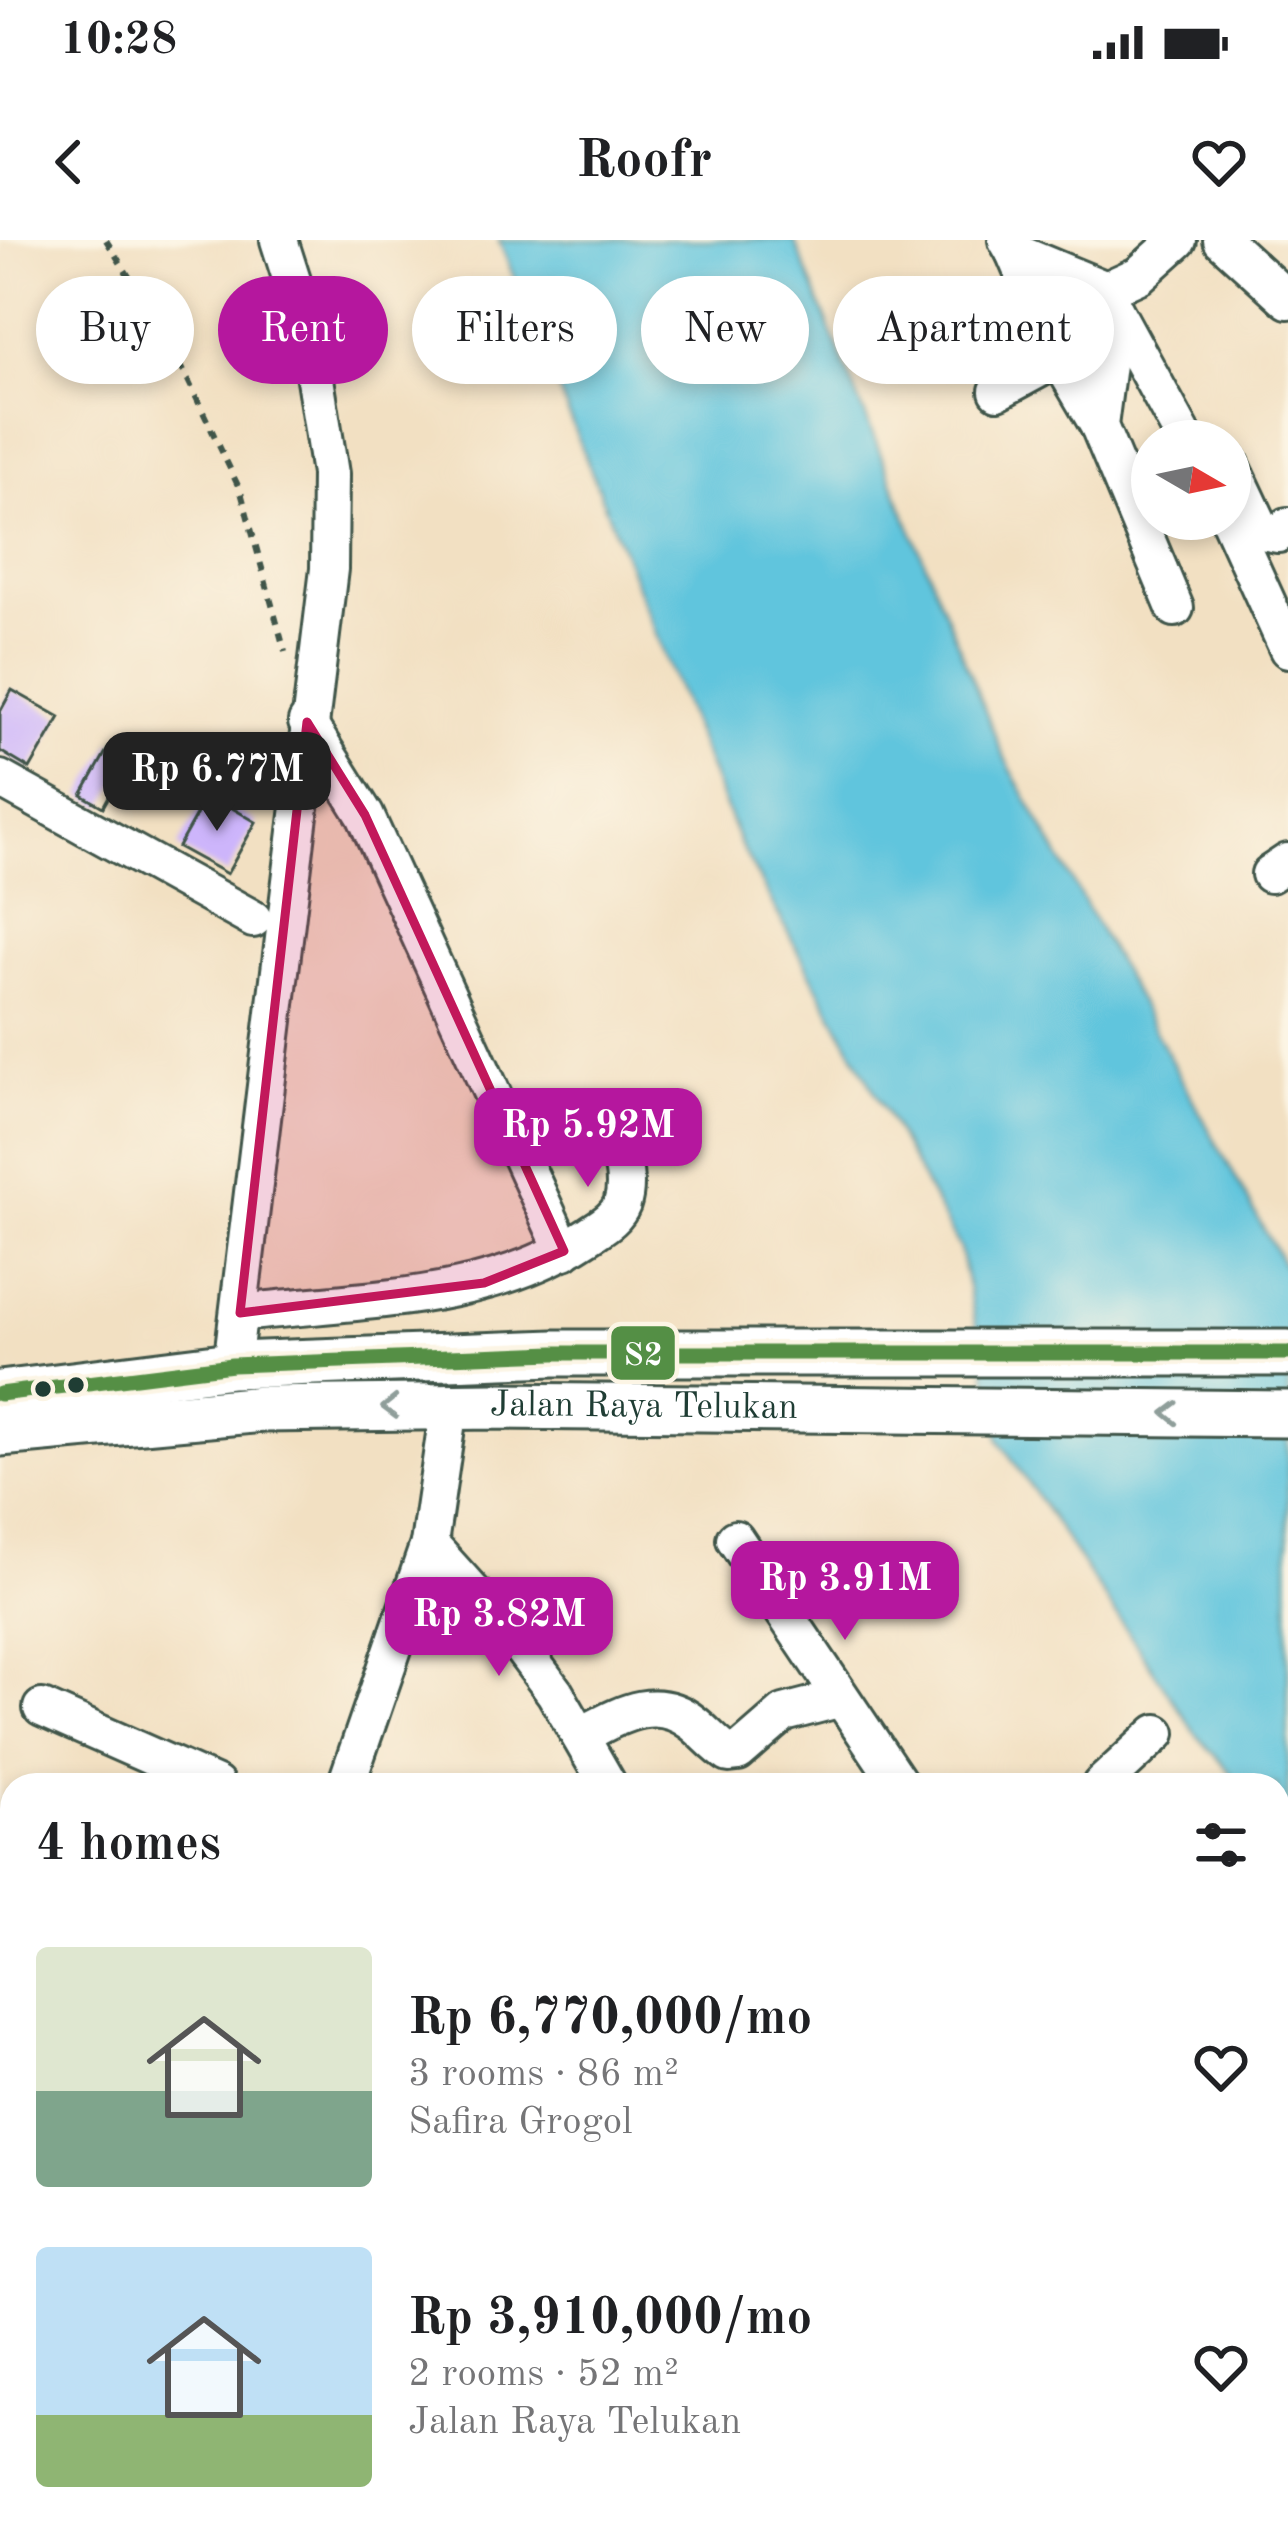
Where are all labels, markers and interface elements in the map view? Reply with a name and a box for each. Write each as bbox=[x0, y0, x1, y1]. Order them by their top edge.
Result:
text: 10:28 bbox=[60, 19, 177, 64]
icon: back bbox=[36, 129, 102, 195]
icon: heart bbox=[1186, 129, 1252, 195]
text: Roofr bbox=[576, 135, 712, 189]
chip: Buy bbox=[36, 276, 194, 384]
chip: Rent bbox=[218, 276, 388, 384]
chip: Filters bbox=[412, 276, 617, 384]
chip: New bbox=[641, 276, 809, 384]
chip: Apartment bbox=[833, 276, 1114, 384]
north arrow bbox=[1131, 420, 1251, 540]
map controls bbox=[1131, 420, 1251, 540]
pin: Rp 6.77M bbox=[93, 732, 341, 834]
text: Rp 6.77M bbox=[130, 751, 304, 790]
pin: Rp 5.92M bbox=[464, 1088, 712, 1190]
text: Rp 5.92M bbox=[501, 1107, 675, 1146]
line badge: S2 bbox=[609, 1324, 677, 1382]
text: S2 bbox=[623, 1340, 663, 1373]
unlabelled marker bbox=[65, 1374, 87, 1396]
unlabelled marker bbox=[32, 1378, 54, 1400]
street label: Jalan Raya Telukan bbox=[490, 1388, 798, 1427]
one-way arrow bbox=[380, 1394, 399, 1420]
one-way arrow bbox=[1161, 1400, 1179, 1426]
pin: Rp 3.91M bbox=[721, 1541, 969, 1643]
text: Rp 3.91M bbox=[758, 1560, 932, 1599]
pin: Rp 3.82M bbox=[375, 1577, 623, 1679]
text: Rp 3.82M bbox=[412, 1596, 586, 1635]
icon: filters bbox=[1188, 1812, 1254, 1878]
text: 4 homes bbox=[36, 1820, 221, 1871]
text: Rp 6,770,000/mo bbox=[408, 1994, 812, 2045]
icon: home bbox=[132, 1995, 276, 2139]
icon: heart bbox=[1188, 2034, 1254, 2100]
text: 3 rooms · 86 m² bbox=[408, 2055, 679, 2094]
text: Safira Grogol bbox=[408, 2103, 633, 2142]
text: Rp 3,910,000/mo bbox=[408, 2294, 812, 2345]
icon: home bbox=[132, 2295, 276, 2439]
icon: heart bbox=[1188, 2334, 1254, 2400]
text: 2 rooms · 52 m² bbox=[408, 2355, 679, 2394]
text: Jalan Raya Telukan bbox=[408, 2403, 741, 2442]

